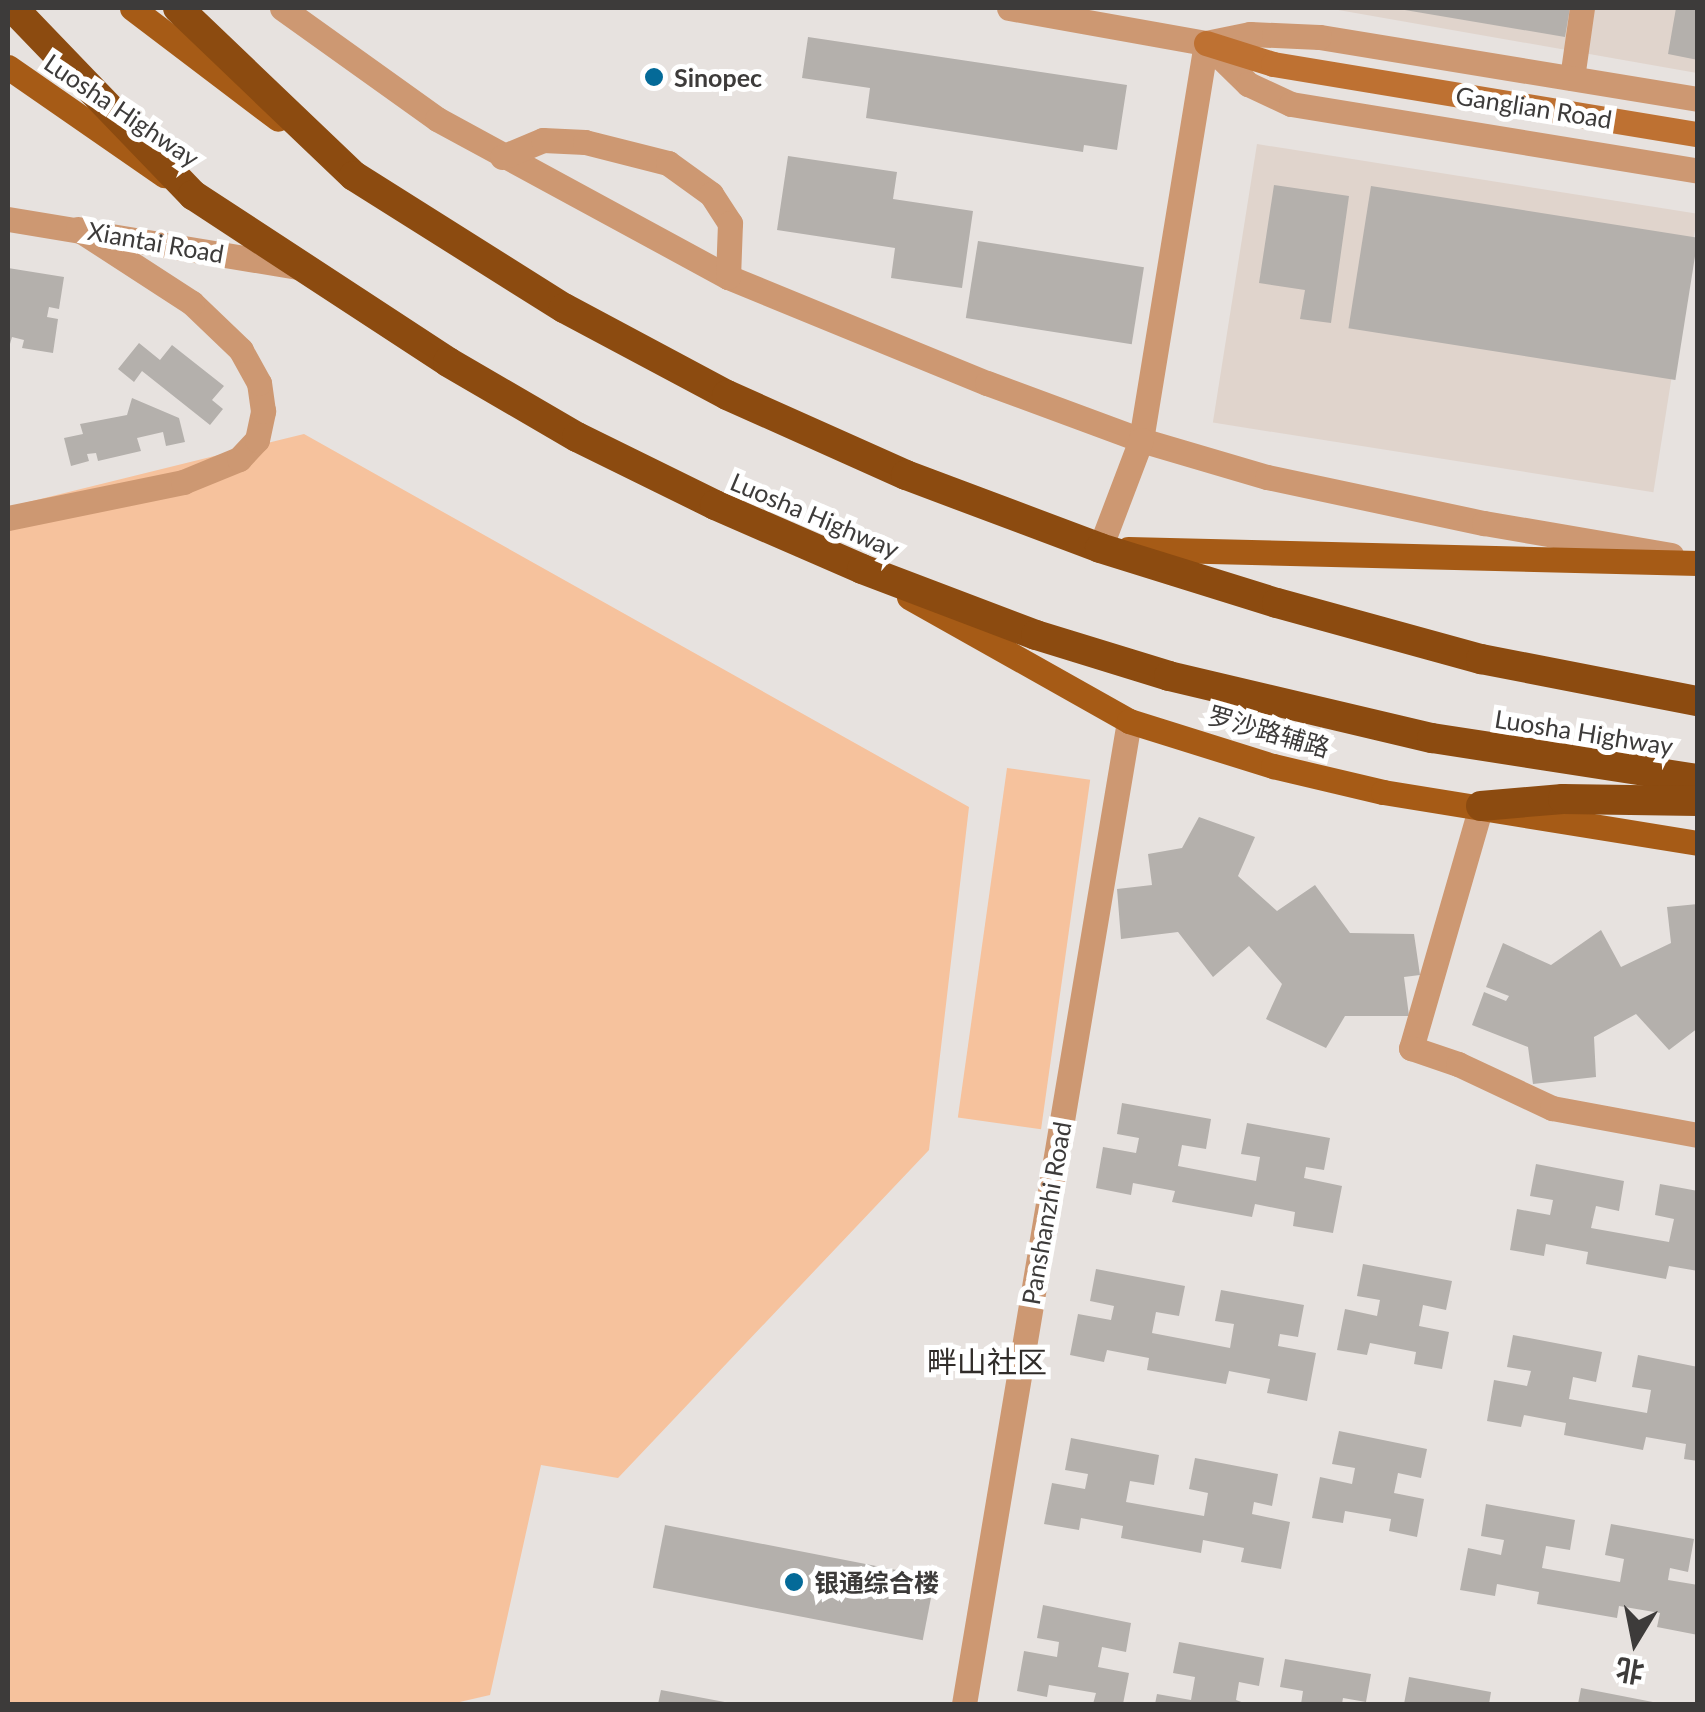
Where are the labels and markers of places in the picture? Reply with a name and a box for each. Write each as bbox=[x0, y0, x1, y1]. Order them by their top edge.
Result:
place label: Sinopec bbox=[674, 62, 762, 92]
marker: Sinopec bbox=[643, 66, 665, 88]
place label: 银通综合楼 bbox=[814, 1567, 939, 1597]
marker: 银通综合楼 bbox=[783, 1571, 805, 1593]

